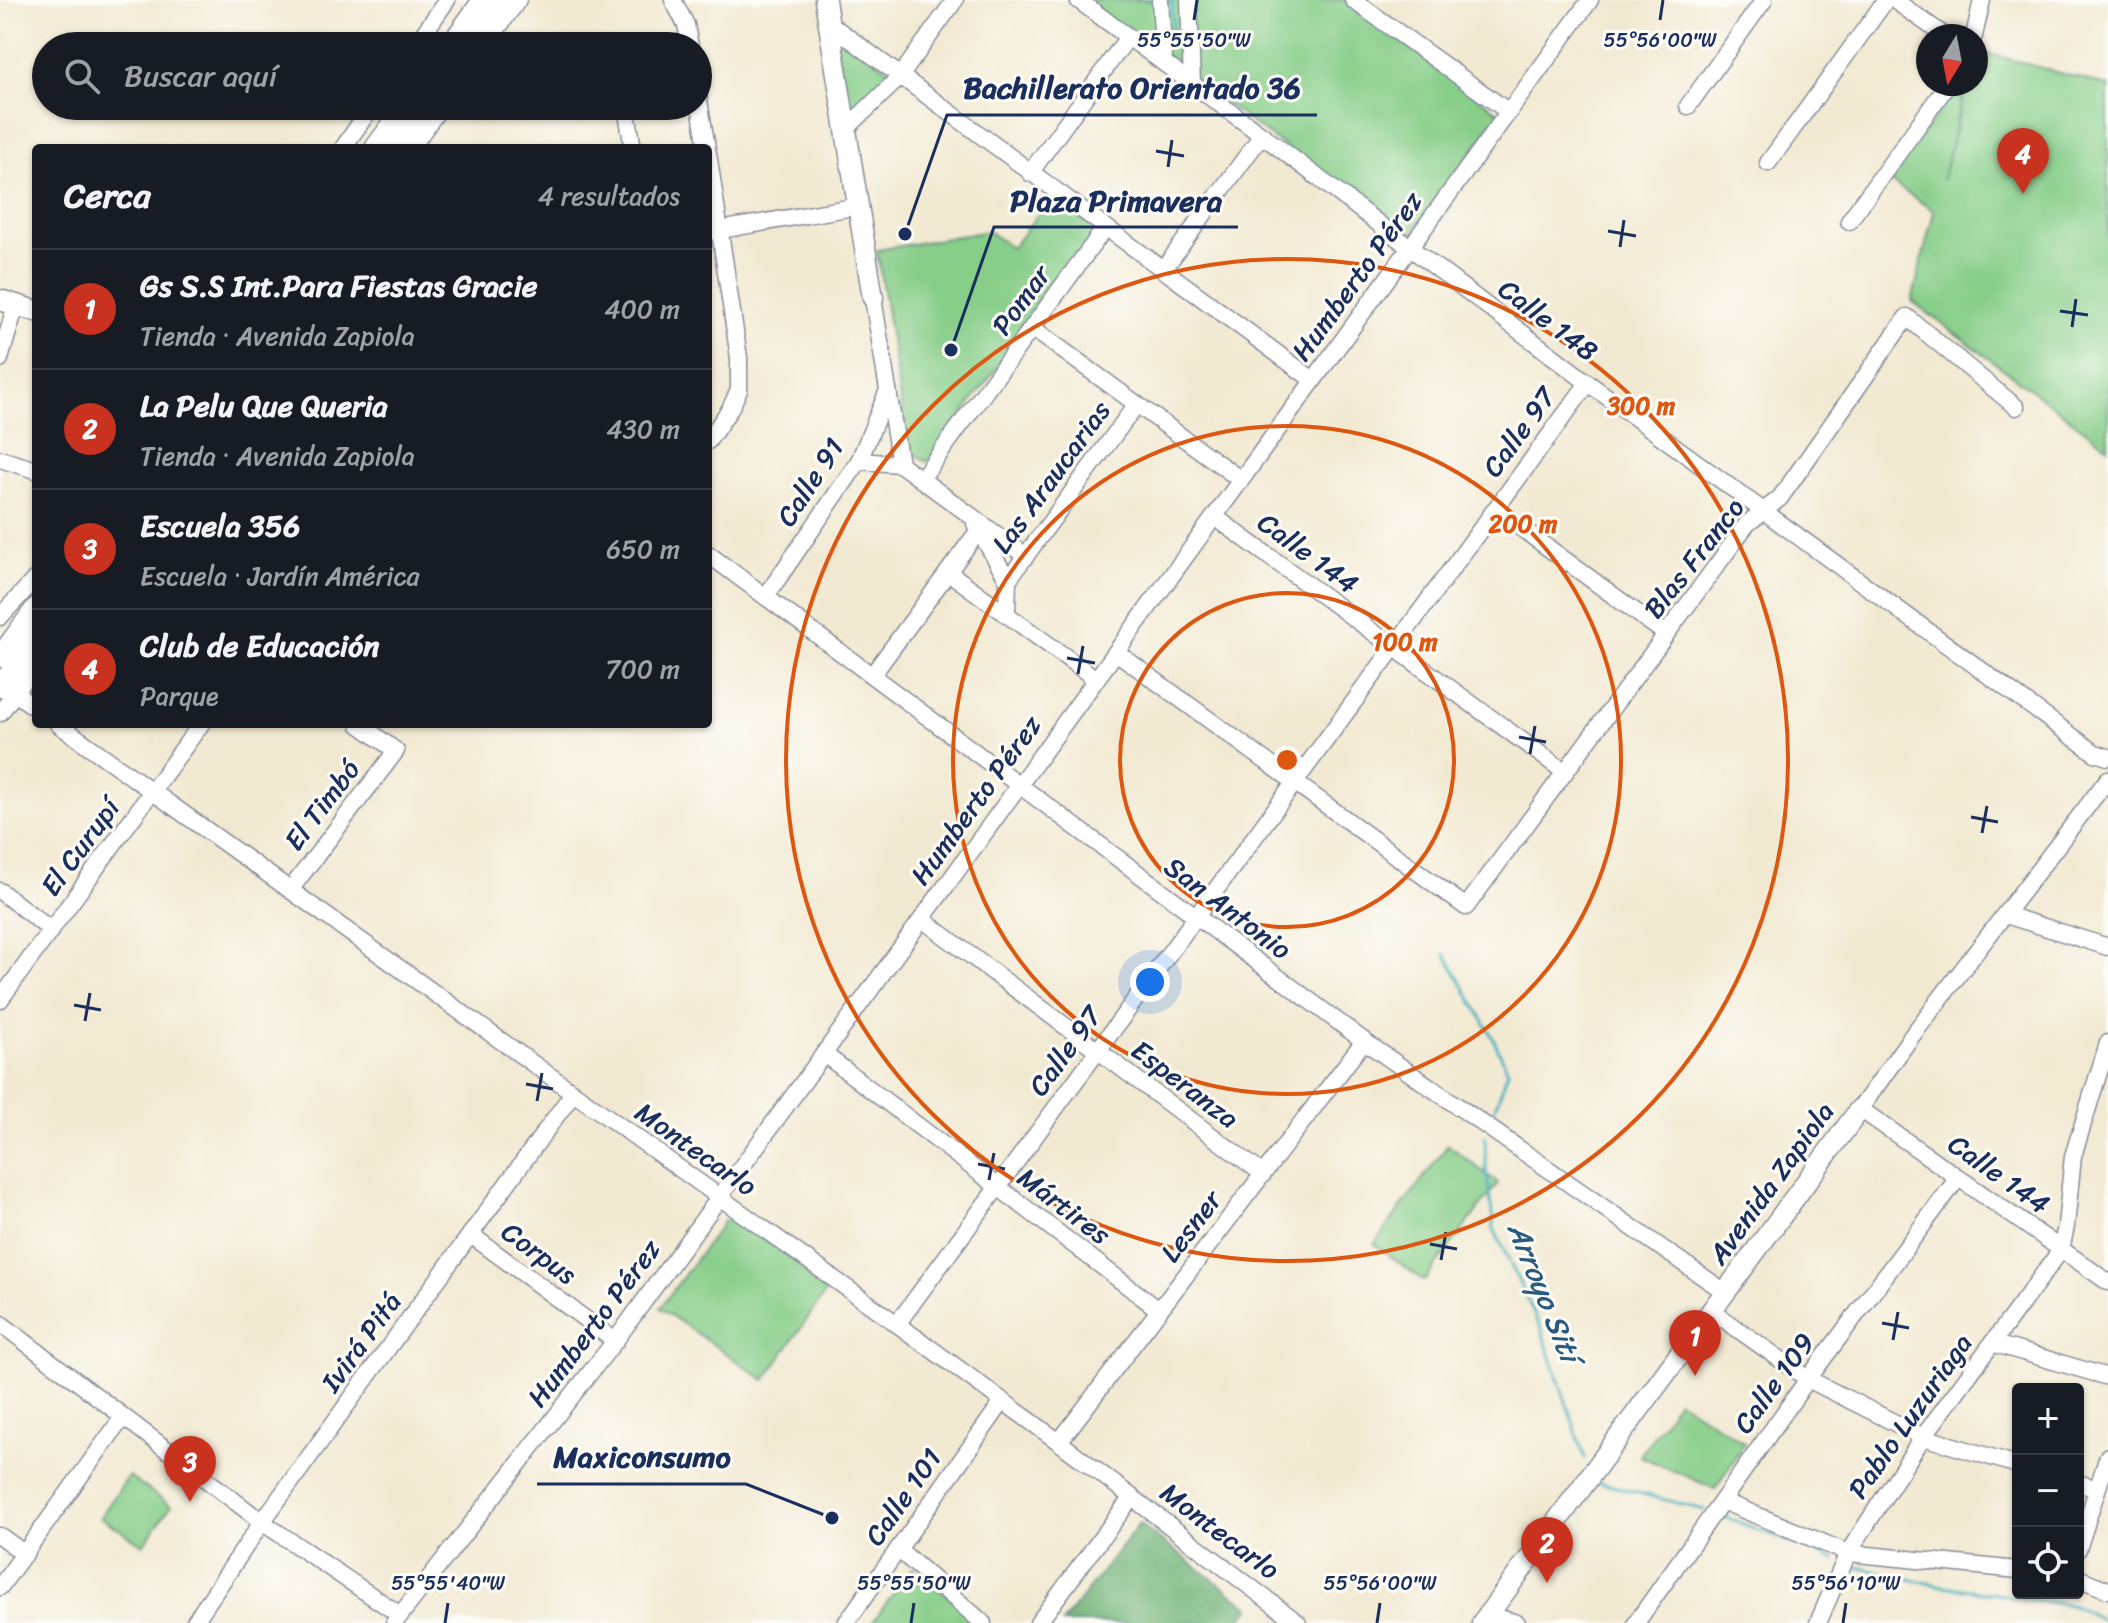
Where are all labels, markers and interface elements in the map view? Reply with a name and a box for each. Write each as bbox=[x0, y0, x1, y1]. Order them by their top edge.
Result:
text: 55°55'50"W bbox=[1137, 23, 1251, 58]
text: 55°56'00"W bbox=[1603, 23, 1717, 58]
north arrow bbox=[1916, 24, 1988, 96]
search box bbox=[32, 32, 712, 120]
text: Buscar aquí bbox=[124, 49, 277, 103]
icon: search bbox=[60, 54, 104, 98]
callout: Bachillerato Orientado 36 bbox=[947, 61, 1317, 115]
text: Bachillerato Orientado 36 bbox=[963, 61, 1301, 115]
pin: 4 bbox=[1997, 128, 2049, 194]
text: Cerca bbox=[64, 166, 151, 226]
text: 4 resultados bbox=[538, 173, 680, 219]
callout: Plaza Primavera bbox=[994, 173, 1238, 227]
text: Plaza Primavera bbox=[1010, 174, 1223, 228]
street label: Humberto Pérez bbox=[1278, 180, 1436, 372]
street label: Pomar bbox=[978, 253, 1065, 346]
text: Gs S.S Int.Para Fiestas Gracie bbox=[140, 259, 538, 313]
street label: Calle 148 bbox=[1487, 266, 1609, 374]
text: 1 bbox=[84, 286, 96, 332]
text: 400 m bbox=[604, 286, 680, 332]
text: Tienda · Avenida Zapiola bbox=[140, 313, 415, 359]
street label: Calle 97 bbox=[1469, 375, 1570, 488]
text: La Pelu Que Queria bbox=[140, 379, 388, 433]
text: 300 m bbox=[1606, 385, 1676, 427]
street label: Las Araucarias bbox=[978, 390, 1124, 564]
text: 2 bbox=[82, 406, 98, 452]
text: 430 m bbox=[606, 406, 680, 452]
street label: Calle 91 bbox=[763, 427, 857, 537]
text: Tienda · Avenida Zapiola bbox=[140, 433, 415, 479]
street label: Blas Franco bbox=[1630, 486, 1758, 630]
text: Escuela 356 bbox=[140, 499, 300, 553]
street label: Calle 144 bbox=[1247, 499, 1369, 607]
text: 200 m bbox=[1488, 503, 1558, 545]
text: 3 bbox=[83, 526, 97, 572]
text: 650 m bbox=[606, 526, 680, 572]
text: Escuela · Jardín América bbox=[140, 553, 420, 599]
text: Club de Educación bbox=[140, 619, 379, 673]
text: 100 m bbox=[1372, 621, 1438, 663]
text: 4 bbox=[82, 646, 98, 692]
text: 700 m bbox=[606, 646, 680, 692]
text: Parque bbox=[140, 673, 219, 719]
street label: Humberto Pérez bbox=[897, 704, 1055, 896]
centre of rings bbox=[1273, 746, 1301, 774]
street label: El Timbó bbox=[271, 748, 374, 862]
street label: El Curupí bbox=[27, 785, 135, 907]
street label: San Antonio bbox=[1153, 843, 1303, 973]
your location bbox=[1130, 962, 1170, 1002]
street label: Calle 97 bbox=[1015, 994, 1116, 1107]
street label: Esperanza bbox=[1120, 1027, 1250, 1141]
street label: Montecarlo bbox=[624, 1089, 768, 1209]
street label: Avenida Zapiola bbox=[1694, 1091, 1847, 1276]
street label: Calle 144 bbox=[1937, 1121, 2061, 1227]
street label: Mártires bbox=[1006, 1154, 1122, 1258]
street label: Lesner bbox=[1147, 1178, 1236, 1273]
street label: Corpus bbox=[490, 1208, 588, 1298]
water label: Arroyo Sití bbox=[1491, 1213, 1600, 1378]
street label: Humberto Pérez bbox=[514, 1227, 674, 1418]
street label: Ivirá Pitá bbox=[307, 1281, 415, 1404]
pin: 1 bbox=[1669, 1310, 1721, 1376]
street label: Calle 109 bbox=[1720, 1322, 1828, 1444]
street label: Pablo Luzuriaga bbox=[1834, 1323, 1986, 1509]
map controls bbox=[2012, 1383, 2084, 1599]
button: + bbox=[2012, 1383, 2084, 1455]
callout: Maxiconsumo bbox=[537, 1430, 746, 1484]
text: Maxiconsumo bbox=[552, 1430, 731, 1484]
pin: 3 bbox=[164, 1436, 216, 1502]
street label: Calle 101 bbox=[851, 1438, 955, 1556]
button: − bbox=[2012, 1455, 2084, 1527]
street label: Montecarlo bbox=[1149, 1469, 1291, 1593]
pin: 2 bbox=[1521, 1517, 1573, 1583]
button: locate bbox=[2012, 1527, 2084, 1599]
text: 55°55'40"W bbox=[391, 1566, 505, 1601]
text: 55°55'50"W bbox=[857, 1566, 971, 1601]
text: 55°56'00"W bbox=[1323, 1566, 1437, 1601]
text: 55°56'10"W bbox=[1792, 1566, 1901, 1601]

